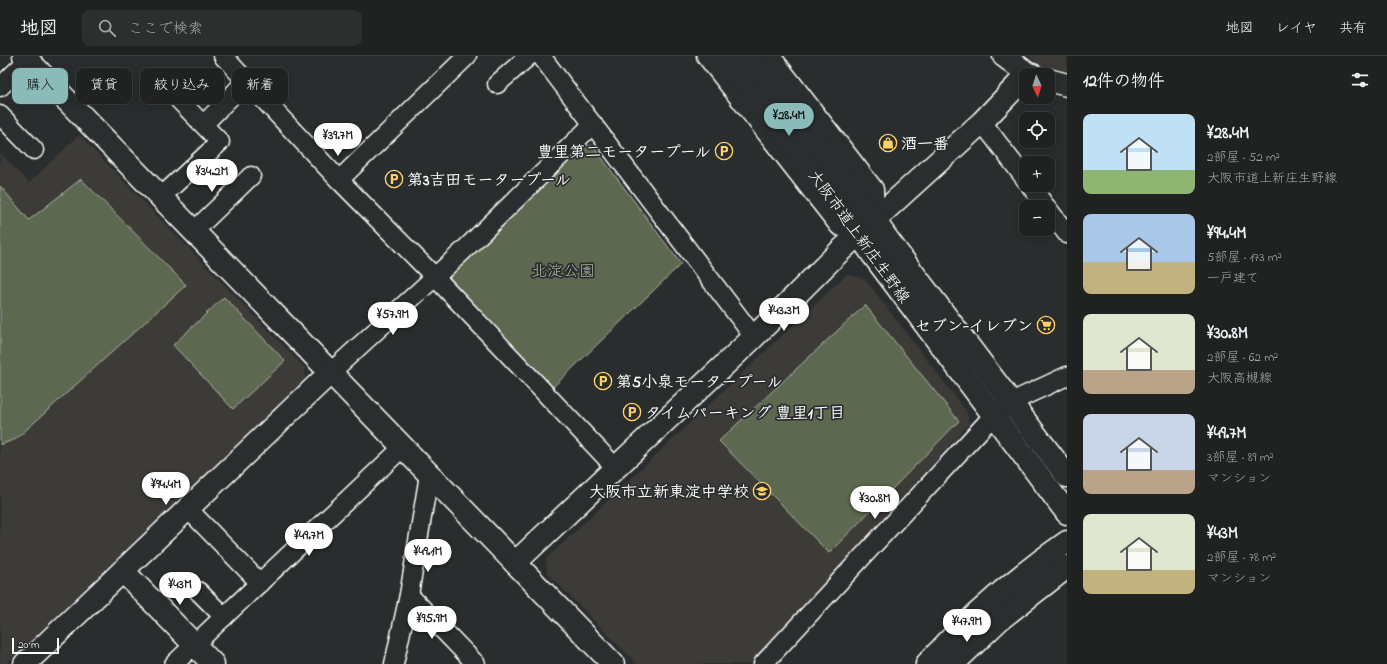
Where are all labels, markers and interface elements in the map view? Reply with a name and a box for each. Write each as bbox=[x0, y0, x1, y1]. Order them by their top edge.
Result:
search box bbox=[82, 10, 362, 46]
text: 地図 bbox=[20, 16, 58, 43]
icon: search bbox=[96, 17, 118, 39]
text: ここで検索 bbox=[128, 18, 203, 40]
text: 地図 bbox=[1226, 18, 1254, 39]
text: レイヤ bbox=[1276, 18, 1317, 39]
text: 共有 bbox=[1339, 18, 1367, 39]
chip: 購入 bbox=[12, 68, 68, 104]
chip: 賃貸 bbox=[76, 68, 132, 104]
chip: 絞り込み bbox=[140, 68, 224, 104]
chip: 新着 bbox=[232, 68, 288, 104]
north arrow bbox=[1019, 68, 1055, 104]
map controls bbox=[1019, 68, 1055, 236]
text: 12件の物件 bbox=[1083, 69, 1165, 94]
icon: filters bbox=[1349, 69, 1371, 91]
pin: ¥28.4M bbox=[756, 103, 822, 137]
text: ¥28.4M bbox=[773, 106, 805, 125]
button: locate bbox=[1019, 112, 1055, 148]
text: ¥28.4M bbox=[1207, 121, 1249, 146]
pin: ¥39.7M bbox=[305, 123, 371, 157]
text: ¥39.7M bbox=[323, 126, 353, 145]
icon: home bbox=[1115, 130, 1163, 178]
shop icon: 酒一番 bbox=[878, 133, 898, 153]
place label: 酒一番 bbox=[901, 133, 949, 157]
place label: 豊里第二モータープール bbox=[537, 141, 711, 165]
parking icon: 豊里第二モータープール bbox=[714, 141, 734, 161]
text: 2部屋 · 52 m² bbox=[1207, 148, 1280, 167]
button: + bbox=[1019, 156, 1055, 192]
pin: ¥34.2M bbox=[179, 159, 245, 193]
text: ¥34.2M bbox=[196, 162, 228, 181]
street label: 大阪市道上新庄生野線 bbox=[802, 165, 915, 309]
parking icon: 第3吉田モータープール bbox=[384, 169, 404, 189]
place label: 第3吉田モータープール bbox=[407, 169, 571, 193]
text: 大阪市道上新庄生野線 bbox=[1207, 169, 1337, 188]
button: − bbox=[1019, 200, 1055, 236]
text: ¥94.4M bbox=[1207, 221, 1247, 246]
icon: home bbox=[1115, 230, 1163, 278]
text: 5部屋 · 173 m² bbox=[1207, 248, 1282, 267]
park label: 北淀公園 bbox=[531, 260, 595, 284]
text: 一戸建て bbox=[1207, 269, 1259, 288]
pin: ¥43.3M bbox=[751, 298, 817, 332]
text: ¥43.3M bbox=[768, 301, 800, 320]
pin: ¥57.9M bbox=[360, 302, 426, 336]
text: ¥57.9M bbox=[377, 305, 409, 324]
place label: セブン-イレブン bbox=[915, 315, 1033, 339]
supermarket icon: セブン-イレブン bbox=[1036, 315, 1056, 335]
text: ¥30.8M bbox=[1207, 321, 1248, 346]
icon: home bbox=[1115, 330, 1163, 378]
text: 2部屋 · 62 m² bbox=[1207, 348, 1278, 367]
text: 大阪高槻線 bbox=[1207, 369, 1272, 388]
parking icon: 第5小泉モータープール bbox=[593, 371, 613, 391]
place label: 第5小泉モータープール bbox=[616, 371, 783, 395]
parking icon: タイムパーキング 豊里1丁目 bbox=[622, 402, 642, 422]
place label: タイムパーキング 豊里1丁目 bbox=[645, 402, 845, 426]
text: ¥49.7M bbox=[1207, 421, 1247, 446]
icon: home bbox=[1115, 430, 1163, 478]
text: 3部屋 · 89 m² bbox=[1207, 448, 1274, 467]
text: マンション bbox=[1207, 469, 1271, 488]
pin: ¥94.4M bbox=[133, 472, 199, 506]
text: ¥94.4M bbox=[151, 475, 181, 494]
place label: 大阪市立新東淀中学校 bbox=[589, 481, 749, 505]
school or university icon: 大阪市立新東淀中学校 bbox=[752, 481, 772, 501]
pin: ¥30.8M bbox=[842, 486, 908, 520]
text: ¥30.8M bbox=[859, 489, 891, 508]
text: ¥43M bbox=[1207, 521, 1238, 546]
pin: ¥49.7M bbox=[276, 523, 342, 557]
text: ¥49.7M bbox=[294, 526, 324, 545]
icon: home bbox=[1115, 530, 1163, 578]
pin: ¥49.1M bbox=[395, 539, 461, 573]
text: ¥49.1M bbox=[413, 542, 443, 561]
text: 2部屋 · 78 m² bbox=[1207, 548, 1276, 567]
text: マンション bbox=[1207, 569, 1271, 588]
pin: ¥43M bbox=[156, 572, 204, 606]
text: ¥43M bbox=[168, 575, 192, 594]
pin: ¥95.9M bbox=[399, 606, 465, 640]
text: ¥95.9M bbox=[417, 609, 447, 628]
pin: ¥47.9M bbox=[934, 609, 1000, 643]
text: ¥47.9M bbox=[952, 612, 982, 631]
scale bar bbox=[12, 636, 59, 655]
text: 20 m bbox=[18, 637, 40, 653]

